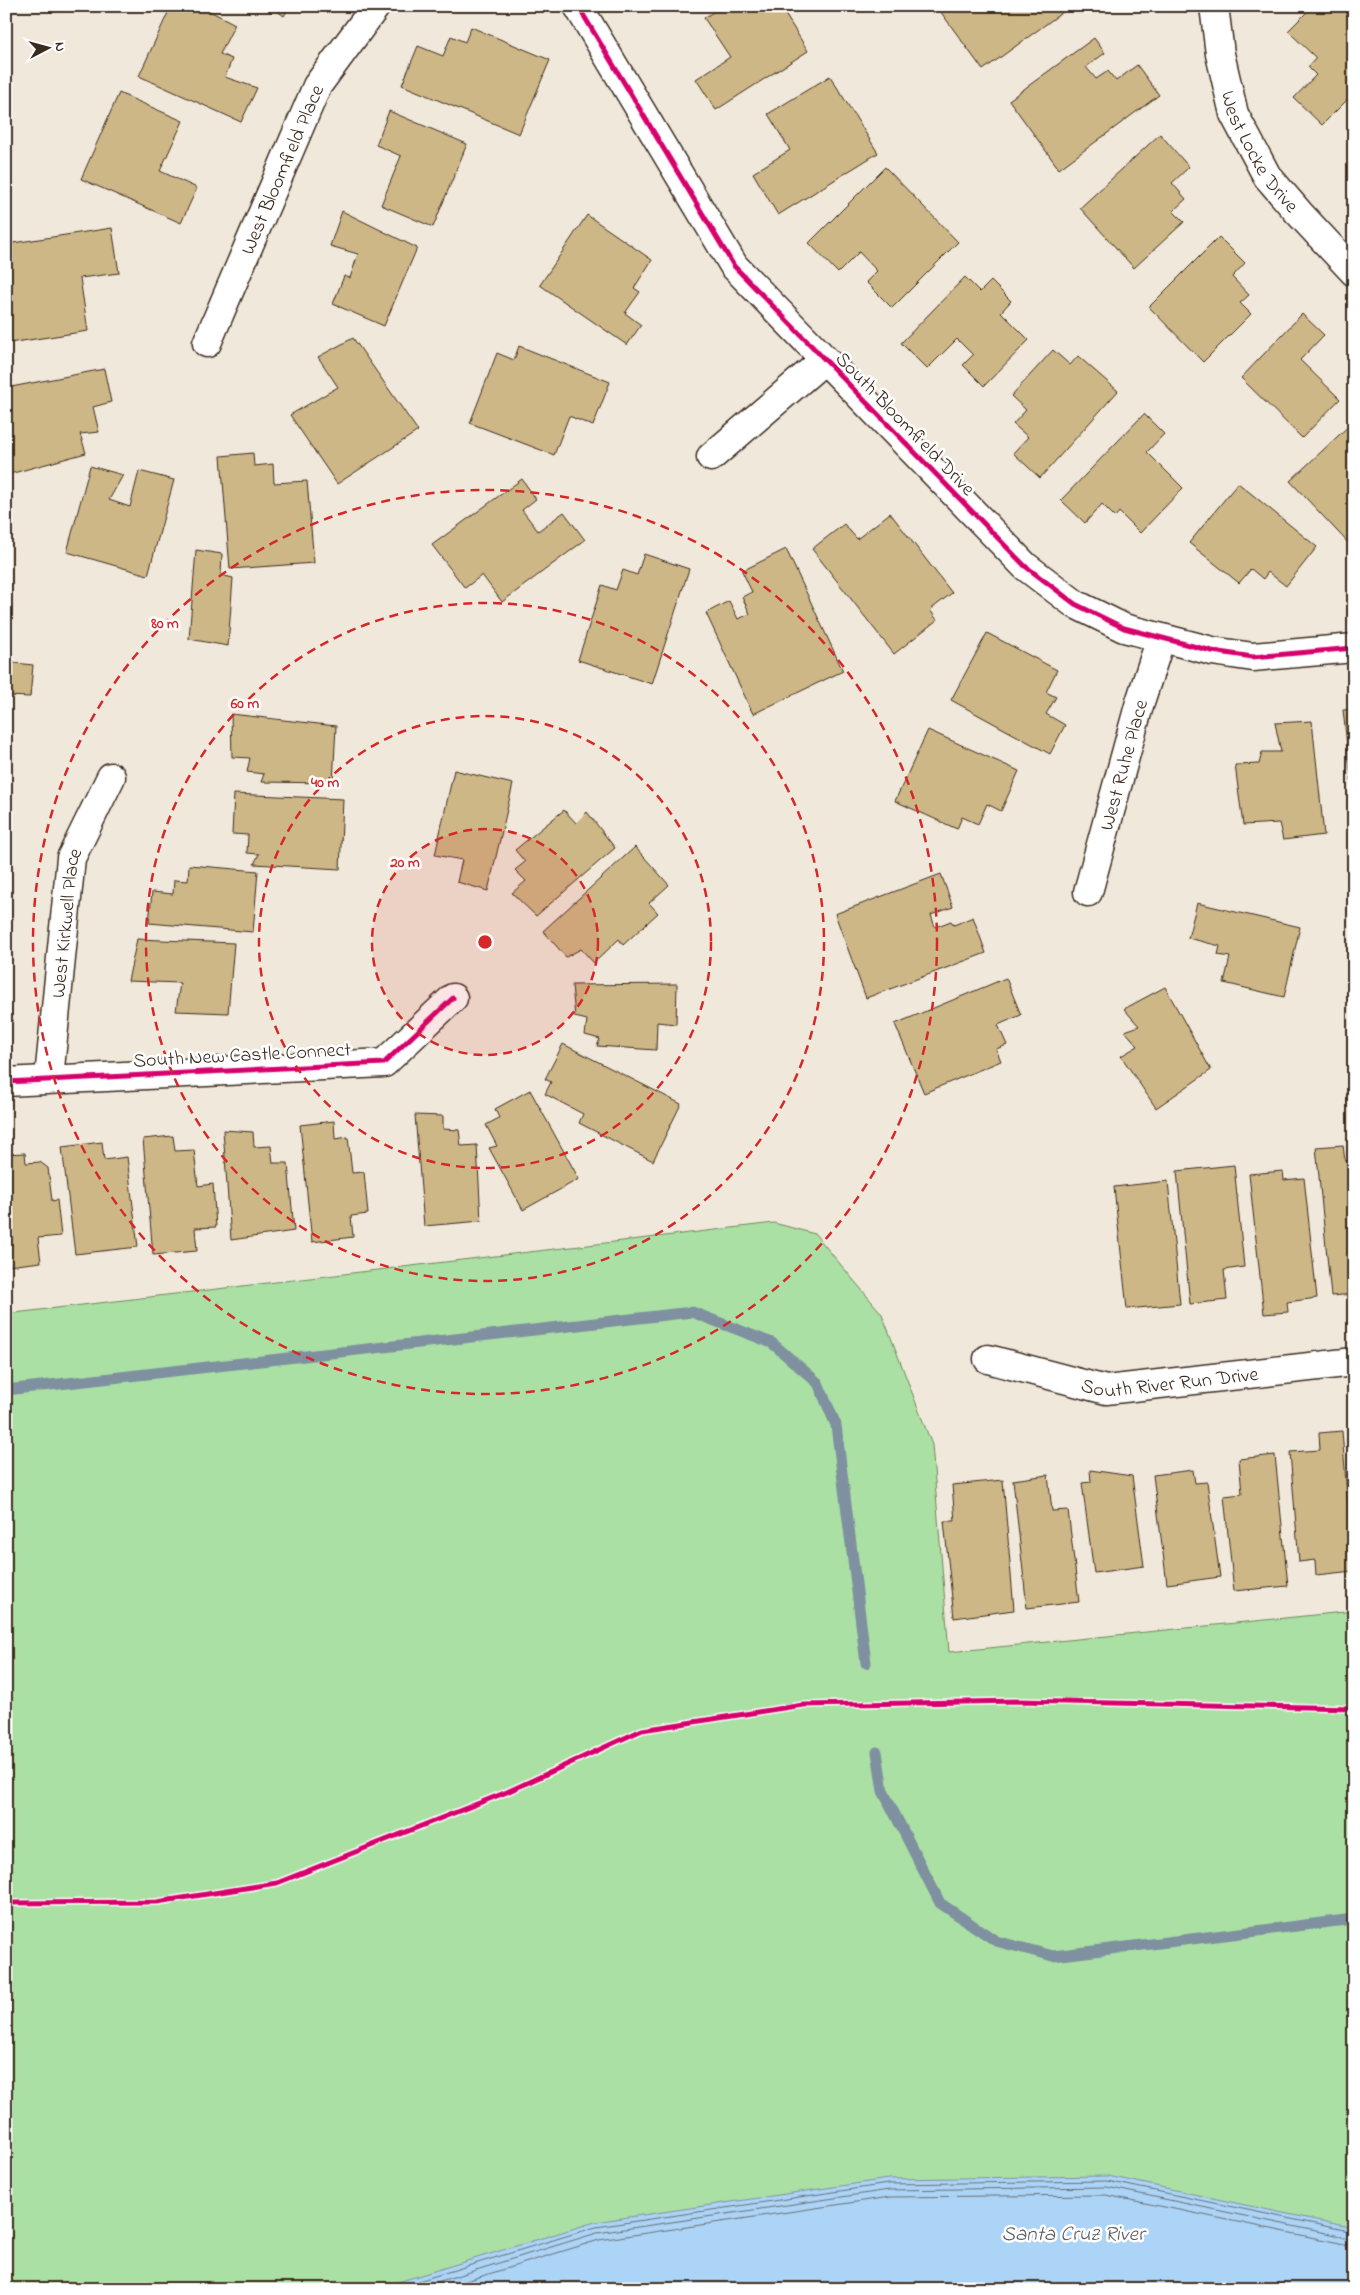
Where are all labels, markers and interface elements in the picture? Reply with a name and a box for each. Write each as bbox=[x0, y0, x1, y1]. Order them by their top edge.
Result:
north arrow bbox=[22, 22, 72, 72]
text: N bbox=[49, 41, 70, 53]
street label: West Bloomfield Place bbox=[234, 81, 333, 260]
street label: West Locke Drive bbox=[1212, 88, 1305, 220]
street label: South Bloomfield Drive bbox=[827, 346, 981, 504]
text: 80 m bbox=[150, 613, 179, 635]
text: 60 m bbox=[230, 693, 260, 715]
street label: West Ruhe Place bbox=[1093, 696, 1157, 834]
text: 40 m bbox=[310, 772, 339, 794]
street label: West Kirkwell Place bbox=[45, 843, 91, 1000]
text: 20 m bbox=[389, 852, 420, 874]
centre of rings bbox=[476, 933, 494, 951]
street label: South New Castle Connect bbox=[132, 1036, 352, 1077]
street label: South River Run Drive bbox=[1077, 1361, 1260, 1407]
water label: Santa Cruz River bbox=[1002, 2220, 1147, 2250]

